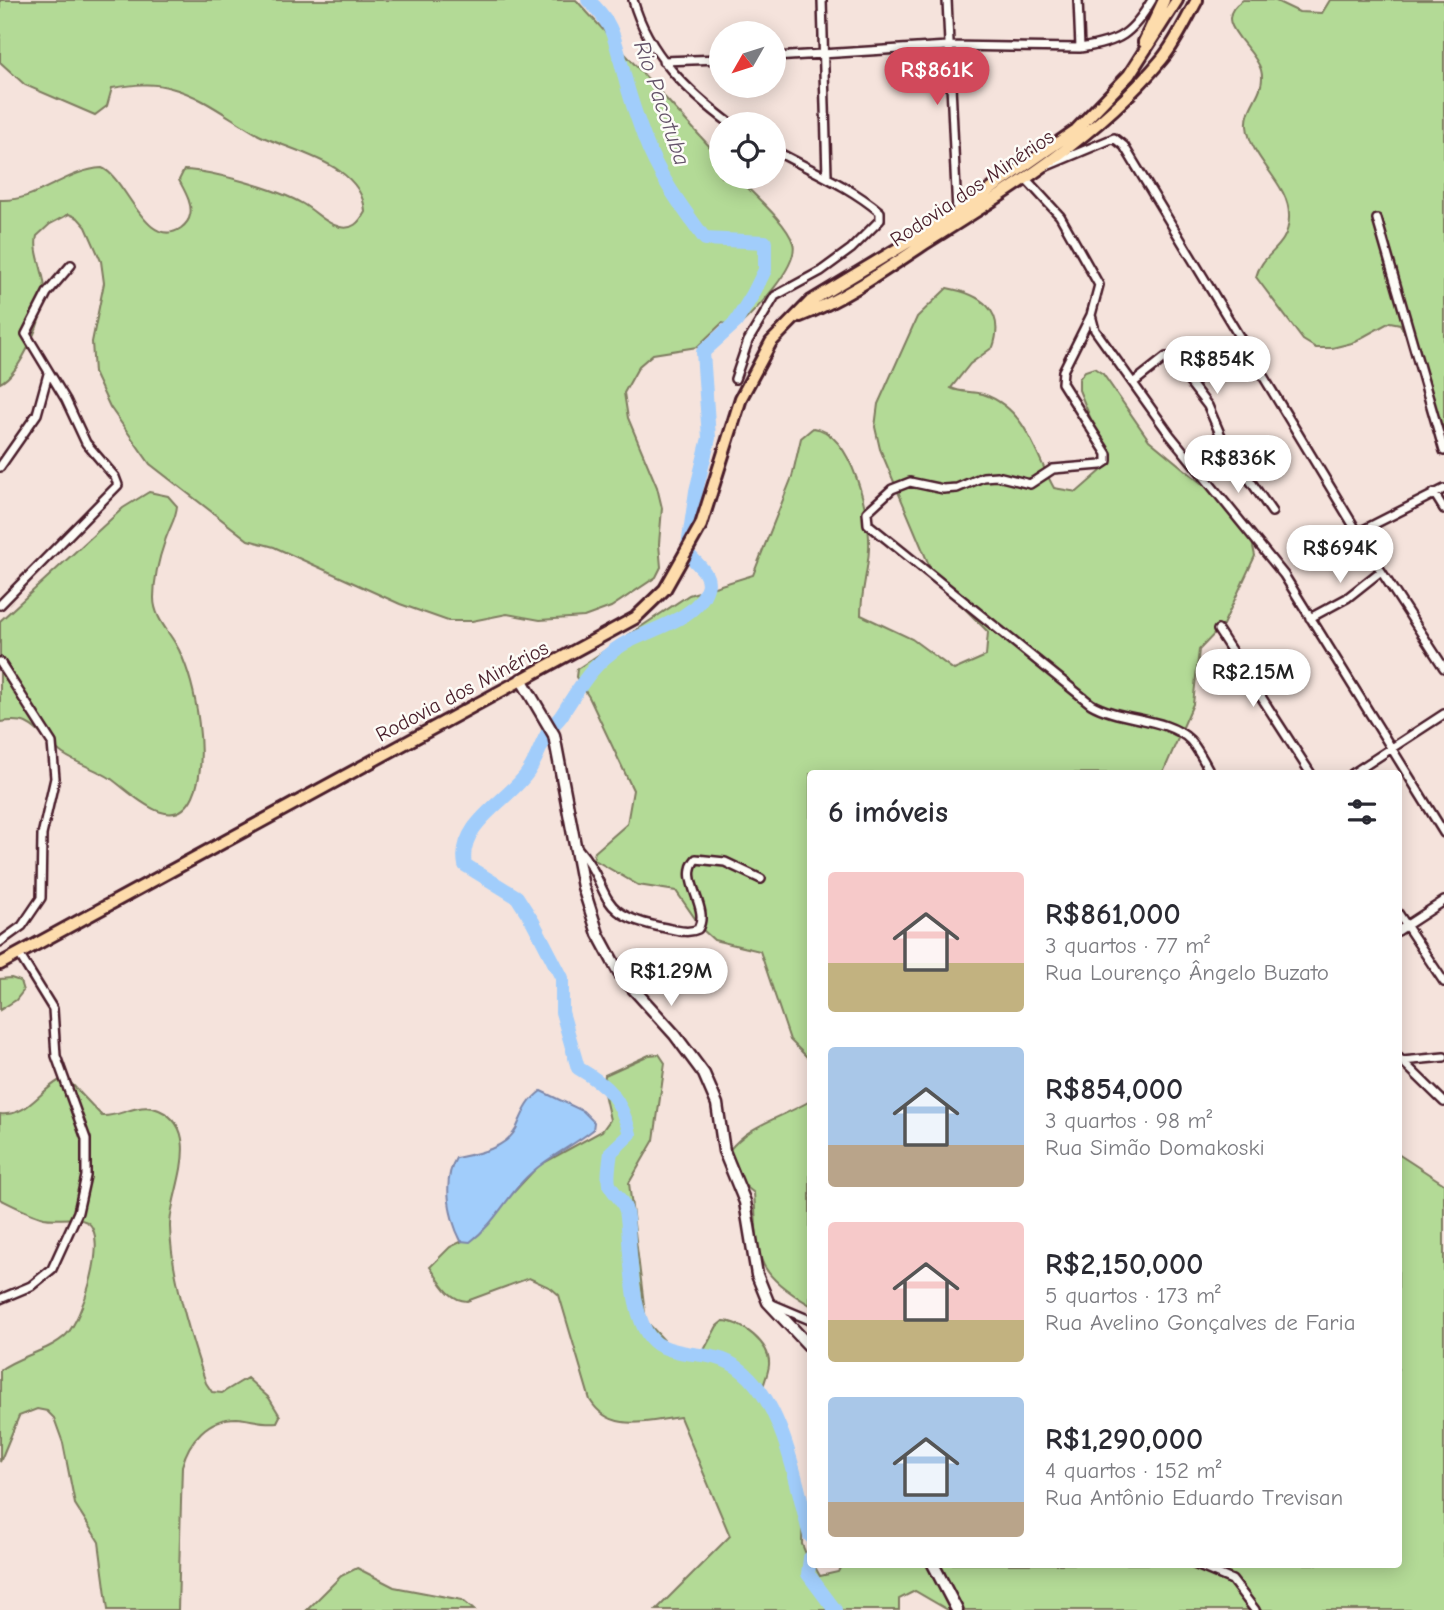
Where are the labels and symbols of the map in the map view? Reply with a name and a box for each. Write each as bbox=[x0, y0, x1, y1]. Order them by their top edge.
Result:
north arrow bbox=[709, 21, 786, 98]
water label: Rio Pacotuba bbox=[628, 37, 696, 169]
pin: R$861K bbox=[880, 48, 994, 107]
street label: Rodovia dos Minérios bbox=[886, 124, 1058, 252]
pin: R$854K bbox=[1160, 336, 1274, 396]
pin: R$836K bbox=[1181, 435, 1295, 495]
pin: R$694K bbox=[1283, 526, 1397, 585]
street label: Rodovia dos Minérios bbox=[372, 635, 552, 747]
pin: R$2.15M bbox=[1188, 650, 1318, 709]
pin: R$1.29M bbox=[606, 948, 736, 1008]

